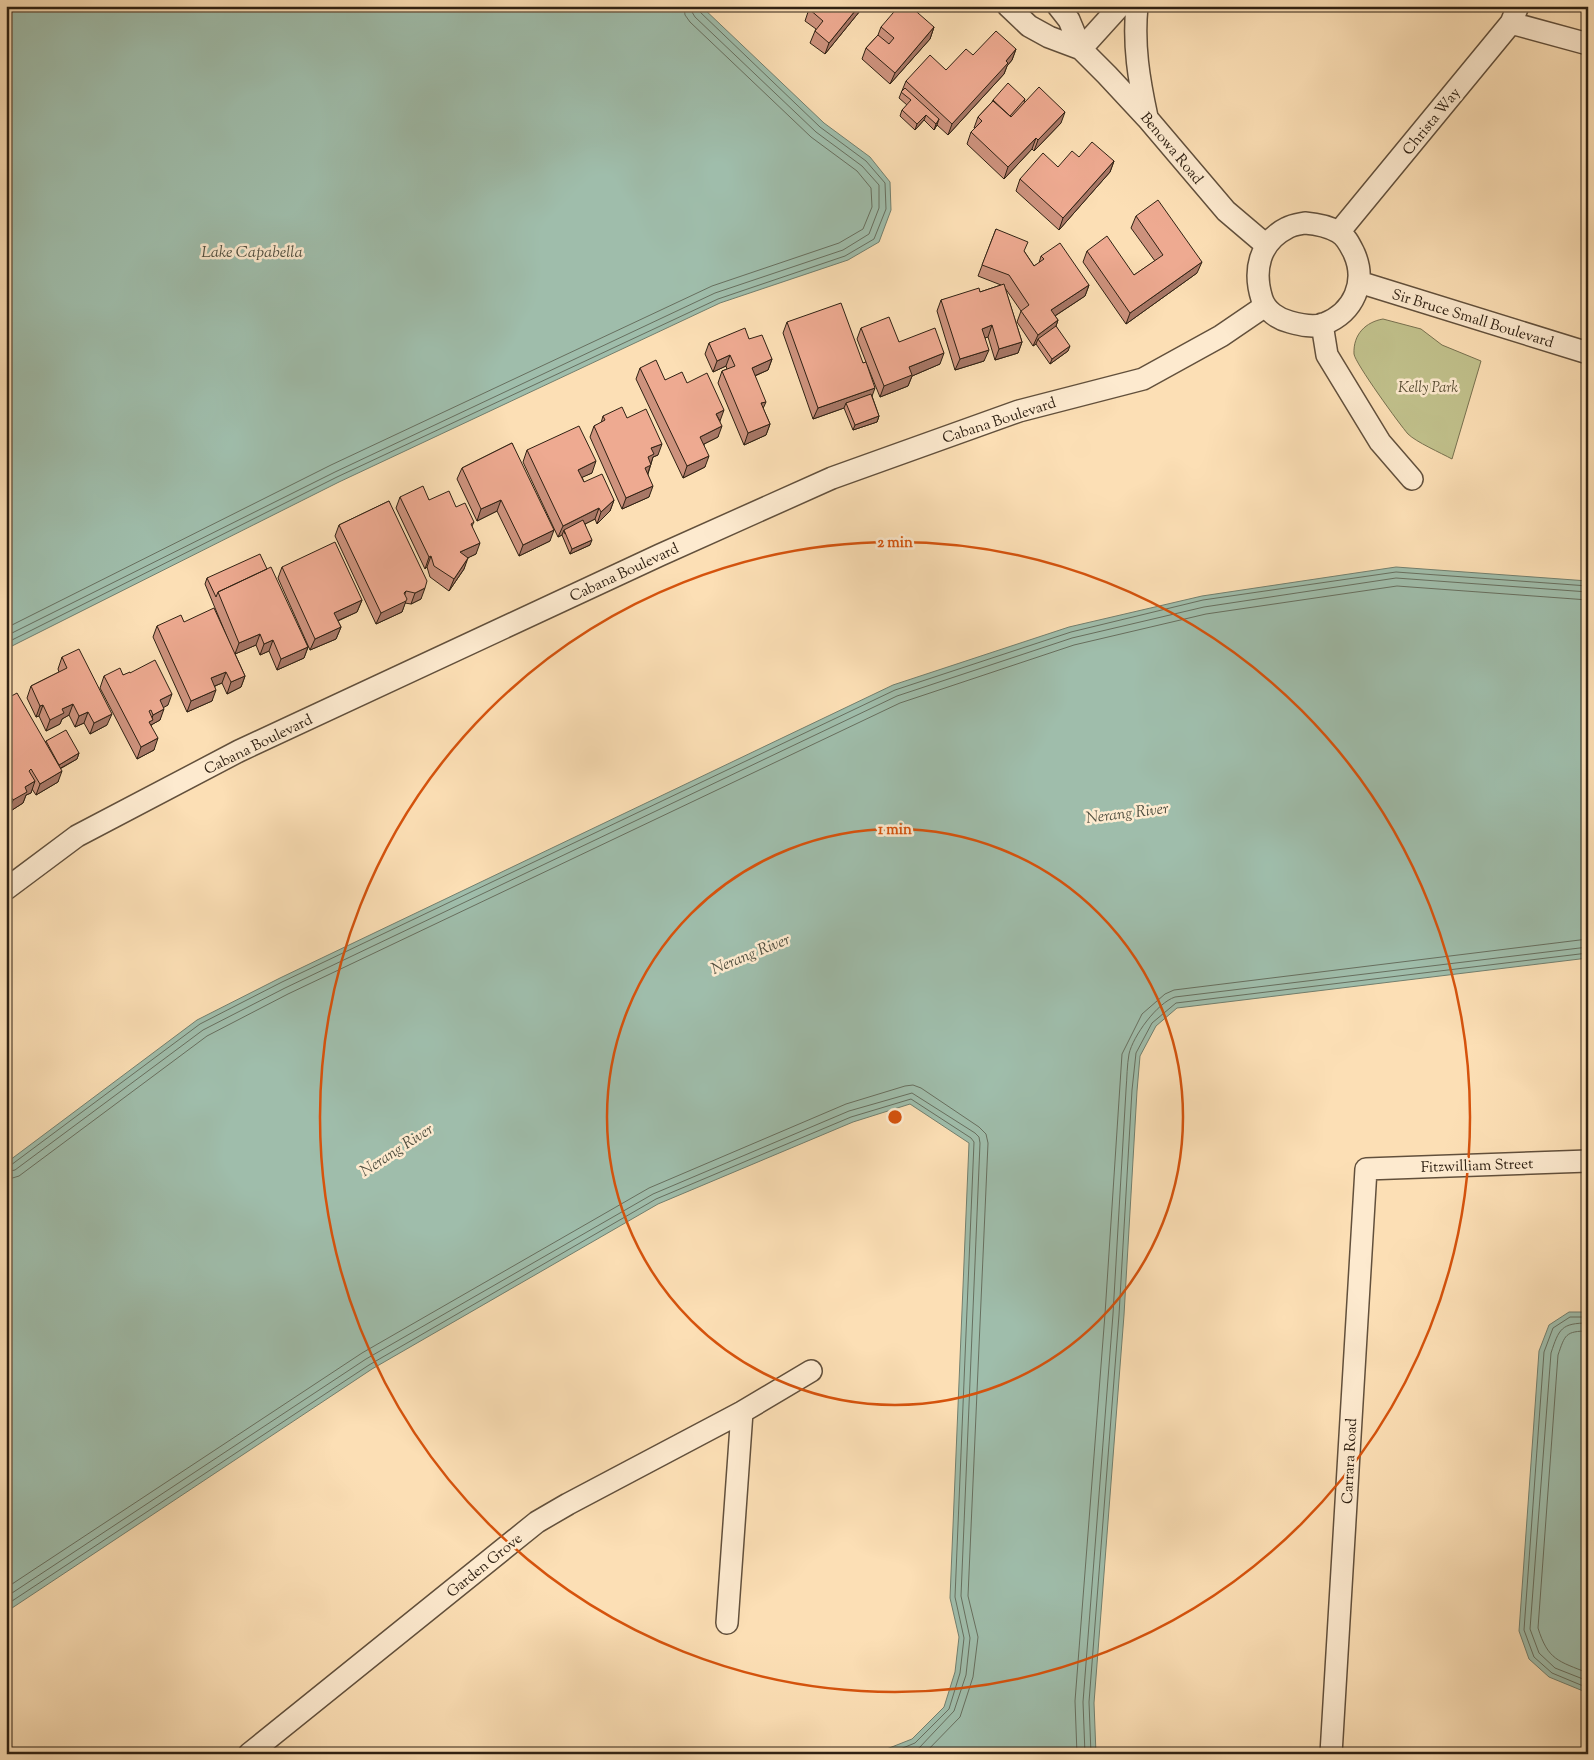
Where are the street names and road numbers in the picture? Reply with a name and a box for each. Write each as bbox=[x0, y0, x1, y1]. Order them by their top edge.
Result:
street label: Christa Way bbox=[1398, 83, 1466, 160]
street label: Benowa Road bbox=[1135, 109, 1208, 190]
street label: Sir Bruce Small Boulevard bbox=[1389, 285, 1557, 354]
street label: Cabana Boulevard bbox=[940, 393, 1060, 450]
street label: Cabana Boulevard bbox=[566, 539, 683, 608]
street label: Cabana Boulevard bbox=[201, 710, 317, 781]
street label: Fitzwilliam Street bbox=[1421, 1154, 1534, 1179]
street label: Carrara Road bbox=[1338, 1417, 1363, 1505]
street label: Garden Grove bbox=[443, 1529, 527, 1603]

